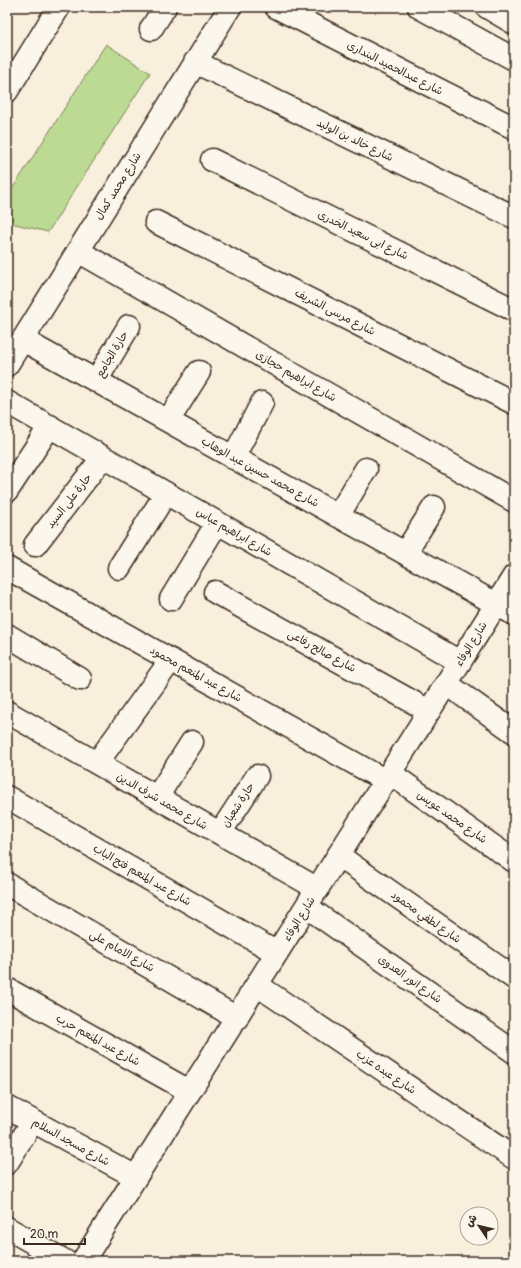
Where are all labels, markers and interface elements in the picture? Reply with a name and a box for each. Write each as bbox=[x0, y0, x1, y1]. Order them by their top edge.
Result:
street label: شارع عبدالحميد البندارى bbox=[344, 38, 445, 100]
street label: شارع خالد بن الوليد bbox=[314, 116, 395, 166]
street label: شارع محمد كمال bbox=[92, 150, 146, 223]
street label: شارع ابى سعيد الخدرى bbox=[315, 207, 410, 264]
street label: شارع مرسى الشريف bbox=[292, 286, 377, 340]
street label: حارة الجامع bbox=[93, 329, 133, 380]
street label: شارع ابراهيم حجازى bbox=[252, 348, 339, 406]
street label: شارع محمد حسين عبد الوهاب bbox=[198, 434, 321, 512]
street label: حارة على السيد bbox=[44, 471, 95, 532]
street label: شارع ابراهيم عباس bbox=[193, 505, 274, 561]
street label: شارع الوفاء bbox=[452, 619, 492, 670]
street label: شارع صالح رفاعى bbox=[285, 627, 358, 677]
street label: شارع عبد المنعم محمود bbox=[147, 643, 244, 706]
street label: شارع محمد شرف الدين bbox=[113, 770, 210, 834]
street label: حارة شعبان bbox=[219, 780, 258, 830]
street label: شارع محمد عويس bbox=[413, 788, 490, 848]
street label: شارع عبد المنعم فتح الباب bbox=[90, 842, 193, 910]
street label: شارع لطفي محمود bbox=[386, 888, 463, 949]
street label: شارع الوفاء bbox=[280, 894, 320, 945]
street label: شارع الامام على bbox=[86, 927, 157, 976]
street label: شارع انور العدوى bbox=[375, 952, 444, 1007]
street label: شارع عبد المنعم حرب bbox=[53, 1012, 142, 1070]
street label: شارع عبده عزب bbox=[353, 1047, 418, 1098]
street label: شارع مسجد السلام bbox=[29, 1115, 112, 1170]
north arrow bbox=[459, 1206, 499, 1246]
text: ش bbox=[462, 1212, 480, 1229]
scale bar bbox=[24, 1220, 85, 1246]
text: 20 m bbox=[30, 1227, 59, 1242]

